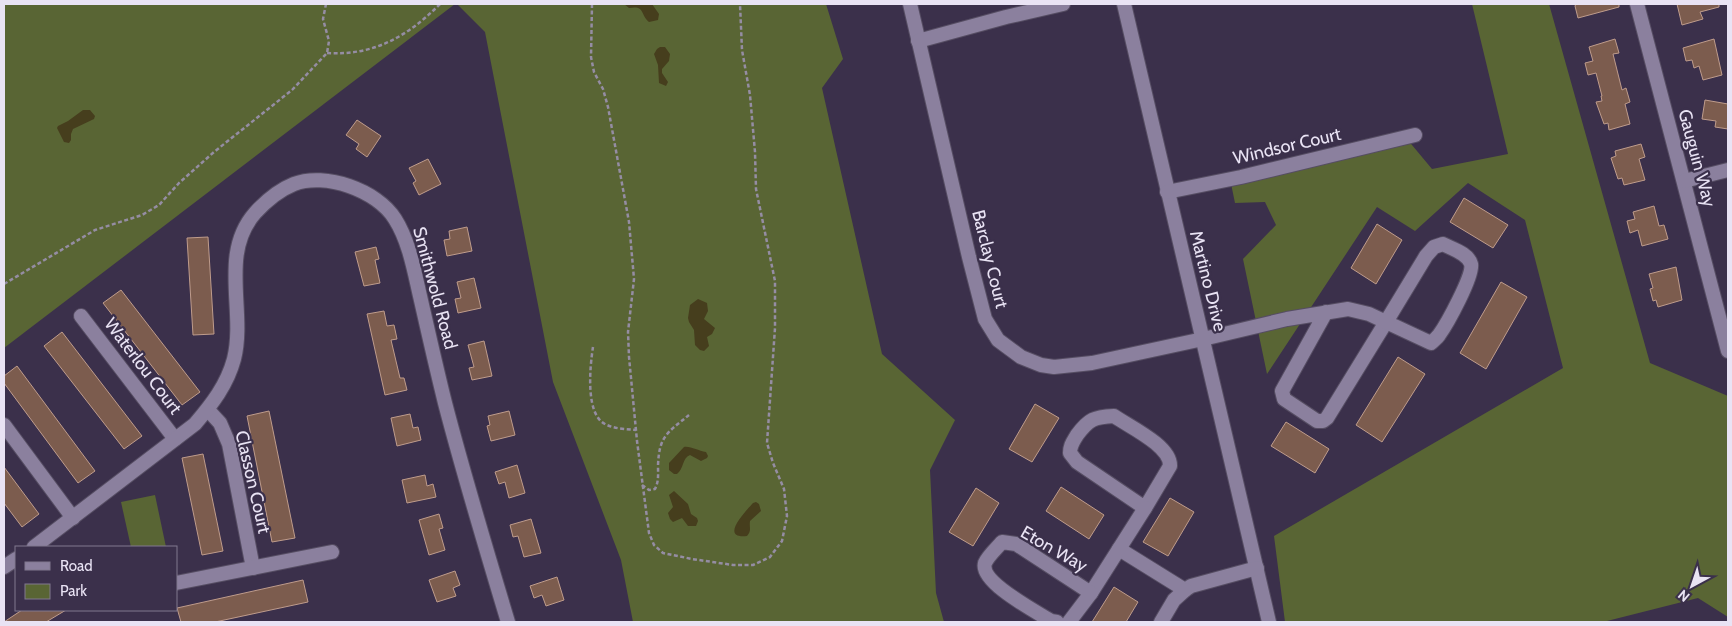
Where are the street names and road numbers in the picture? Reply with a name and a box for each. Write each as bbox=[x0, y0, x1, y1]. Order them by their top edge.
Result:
street label: Gauguin Way bbox=[1673, 107, 1721, 209]
street label: Windsor Court bbox=[1231, 123, 1343, 169]
street label: Barclay Court bbox=[967, 208, 1013, 310]
street label: Smithwold Road bbox=[408, 224, 462, 352]
street label: Martino Drive bbox=[1185, 228, 1231, 334]
street label: Waterlou Court bbox=[100, 313, 186, 419]
street label: Classon Court bbox=[230, 428, 276, 536]
street label: Eton Way bbox=[1017, 521, 1091, 577]

